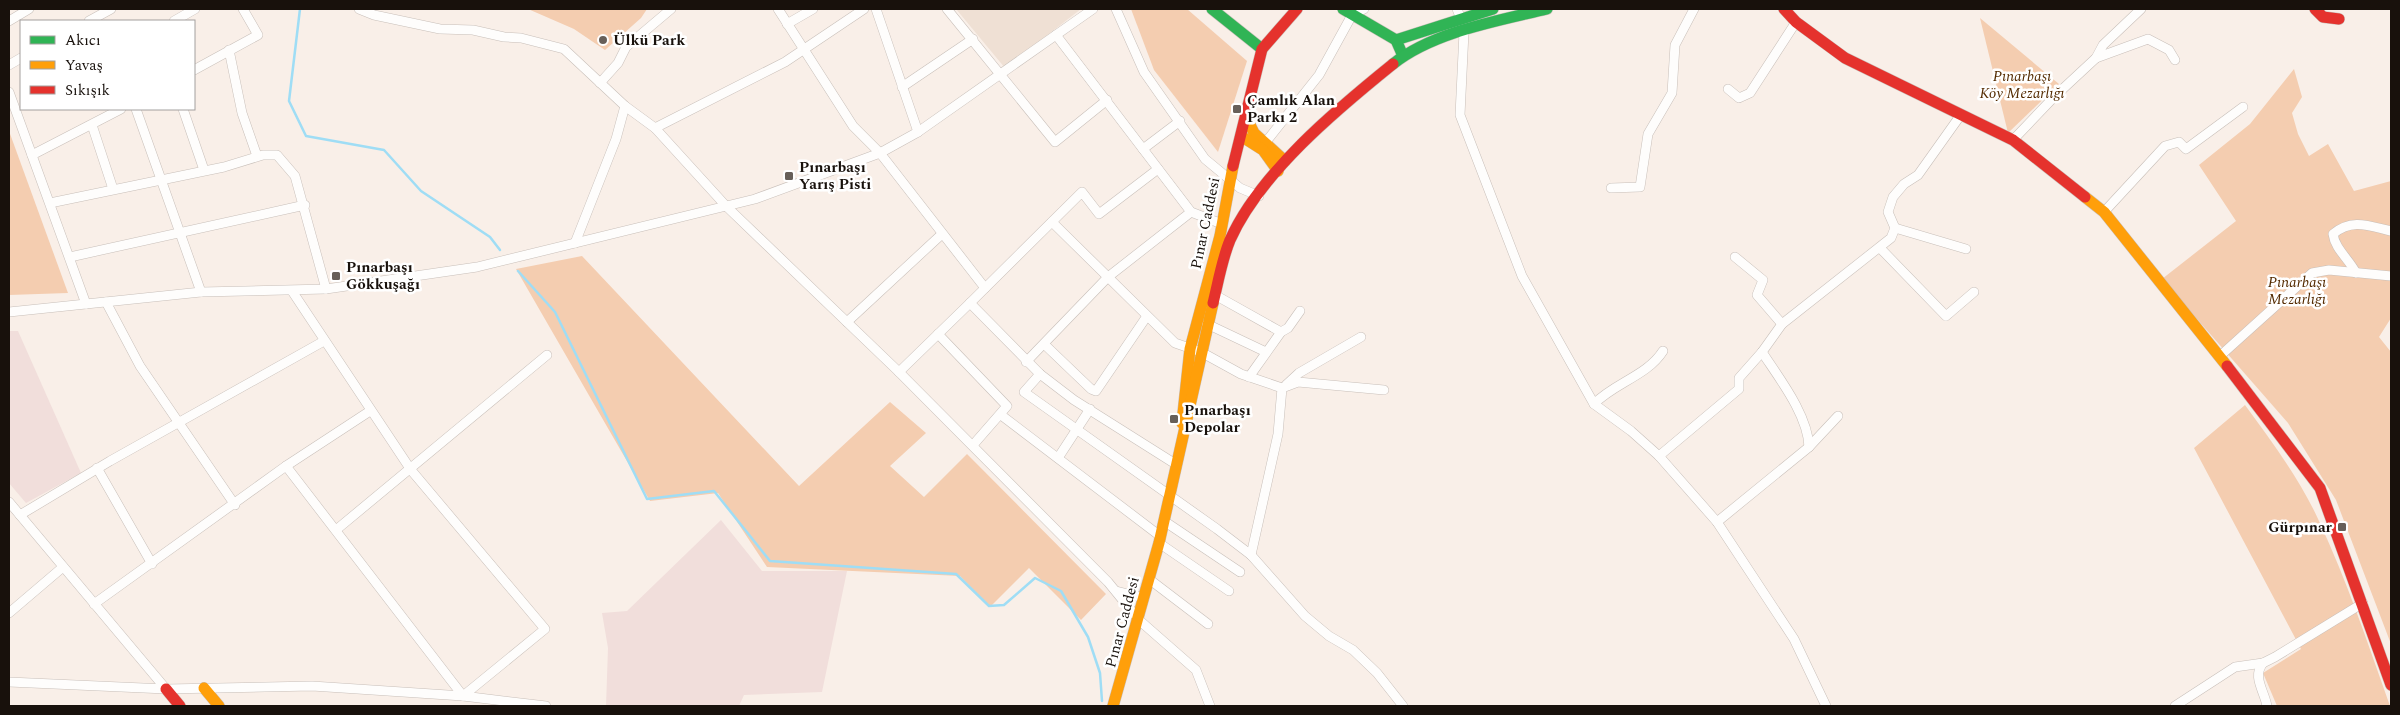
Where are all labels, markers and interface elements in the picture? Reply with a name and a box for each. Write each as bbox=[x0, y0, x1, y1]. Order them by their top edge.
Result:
legend bbox=[20, 20, 195, 110]
text: Akıcı bbox=[65, 29, 101, 52]
place label: Ülkü Park bbox=[613, 29, 685, 52]
marker: Ülkü Park bbox=[597, 34, 609, 46]
text: Yavaş bbox=[65, 54, 103, 77]
park label: Pınarbaşı Köy Mezarlığı bbox=[1979, 65, 2065, 105]
text: Sıkışık bbox=[65, 79, 110, 102]
place label: Çamlık Alan Parkı 2 bbox=[1247, 89, 1335, 129]
marker: Çamlık Alan Parkı 2 bbox=[1231, 103, 1243, 115]
place label: Pınarbaşı Yarış Pisti bbox=[799, 156, 871, 196]
marker: Pınarbaşı Yarış Pisti bbox=[783, 170, 795, 182]
street label: Pınar Caddesi bbox=[1185, 175, 1226, 271]
place label: Pınarbaşı Gökkuşağı bbox=[346, 256, 420, 296]
marker: Pınarbaşı Gökkuşağı bbox=[330, 270, 342, 282]
park label: Pınarbaşı Mezarlığı bbox=[2268, 271, 2326, 311]
place label: Pınarbaşı Depolar bbox=[1184, 399, 1251, 439]
marker: Pınarbaşı Depolar bbox=[1168, 413, 1180, 425]
place label: Gürpınar bbox=[2268, 516, 2333, 539]
marker: Gürpınar bbox=[2336, 521, 2348, 533]
street label: Pınar Caddesi bbox=[1099, 574, 1146, 670]

